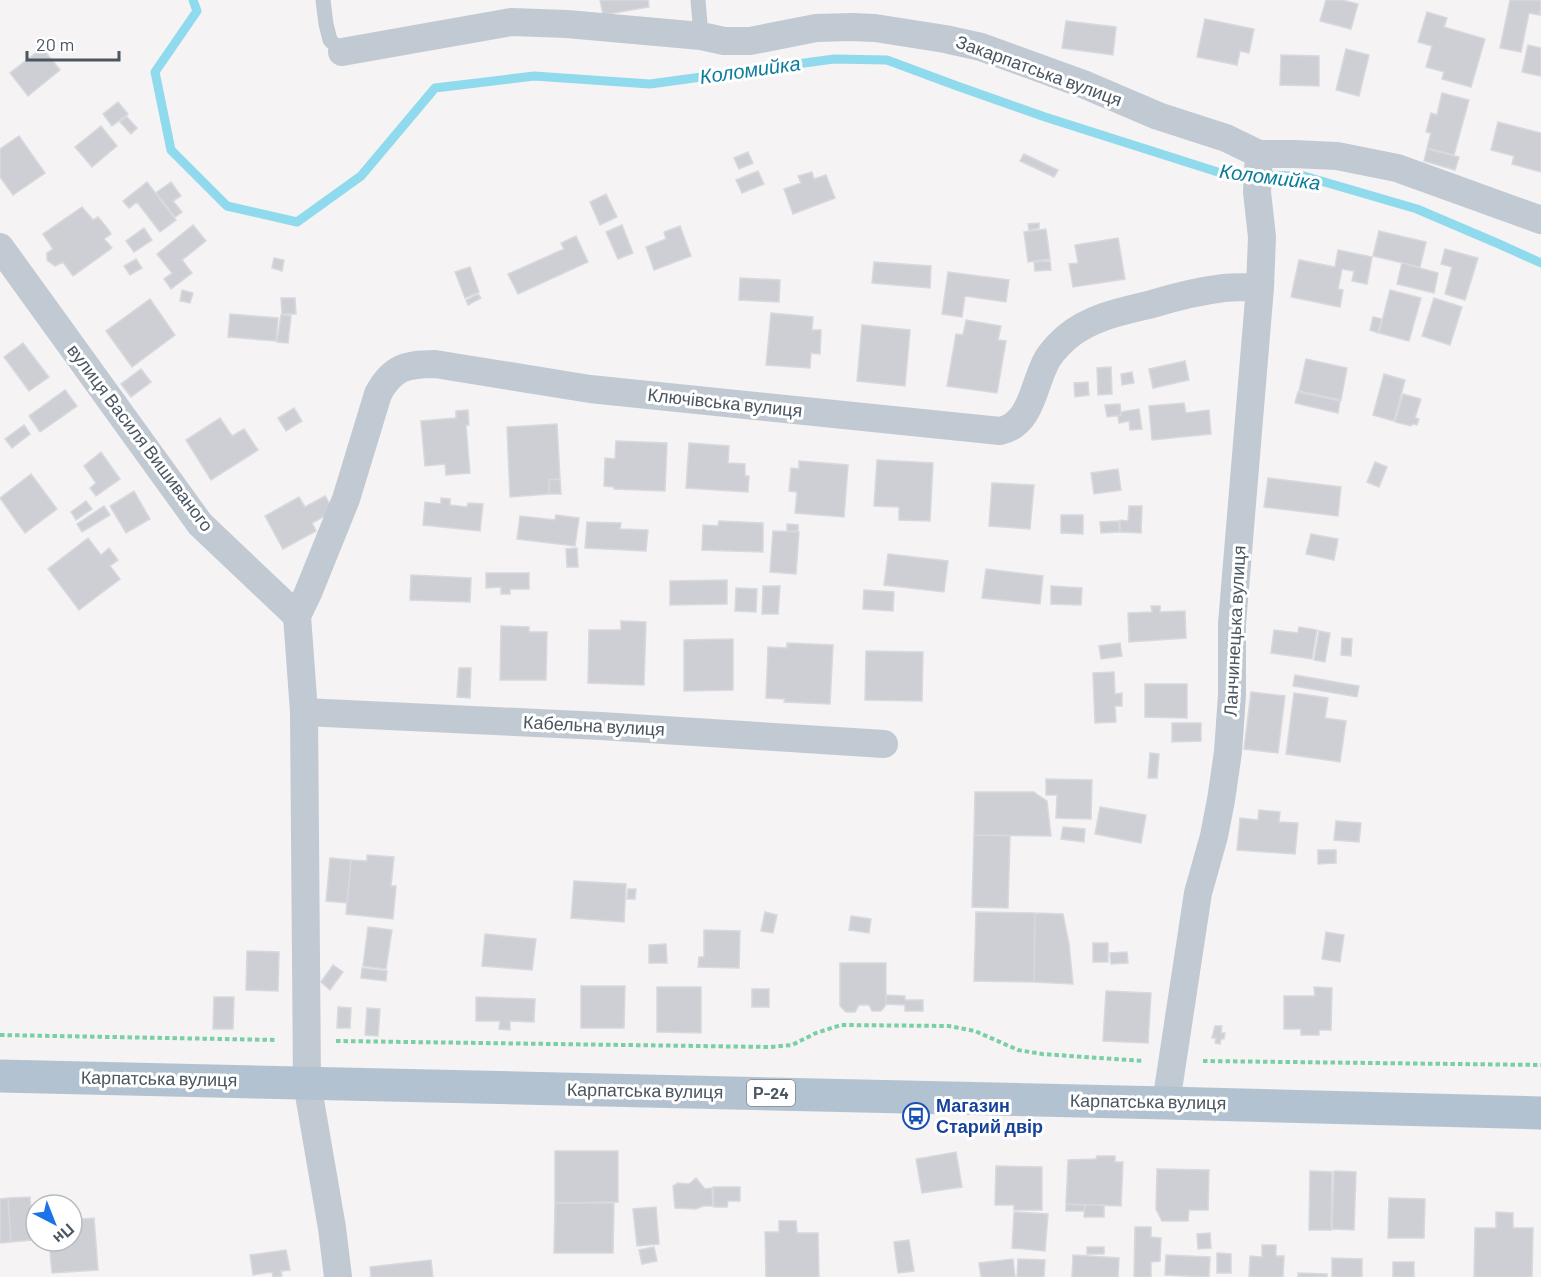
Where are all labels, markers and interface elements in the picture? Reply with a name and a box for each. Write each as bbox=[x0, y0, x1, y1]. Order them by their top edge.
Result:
scale bar bbox=[27, 24, 118, 62]
street label: Закарпатська вулиця bbox=[953, 30, 1125, 110]
text: 20 m bbox=[36, 33, 74, 55]
water label: Коломийка bbox=[698, 50, 802, 88]
water label: Коломийка bbox=[1218, 158, 1322, 194]
street label: вулиця Василя Вишиваного bbox=[63, 339, 218, 535]
street label: Ключівська вулиця bbox=[647, 383, 804, 421]
street label: Ланчинецька вулиця bbox=[1219, 545, 1249, 717]
street label: Кабельна вулиця bbox=[523, 710, 665, 740]
street label: Карпатська вулиця bbox=[81, 1066, 237, 1090]
street label: Карпатська вулиця bbox=[567, 1078, 723, 1102]
road number: Р-24 bbox=[747, 1080, 795, 1106]
street label: Карпатська вулиця bbox=[1070, 1089, 1226, 1113]
place label: Магазин Старий двір bbox=[936, 1094, 1043, 1137]
bus stop icon: Магазин Старий двір bbox=[901, 1101, 931, 1131]
north arrow bbox=[24, 1193, 84, 1253]
text: Пн bbox=[50, 1220, 79, 1249]

